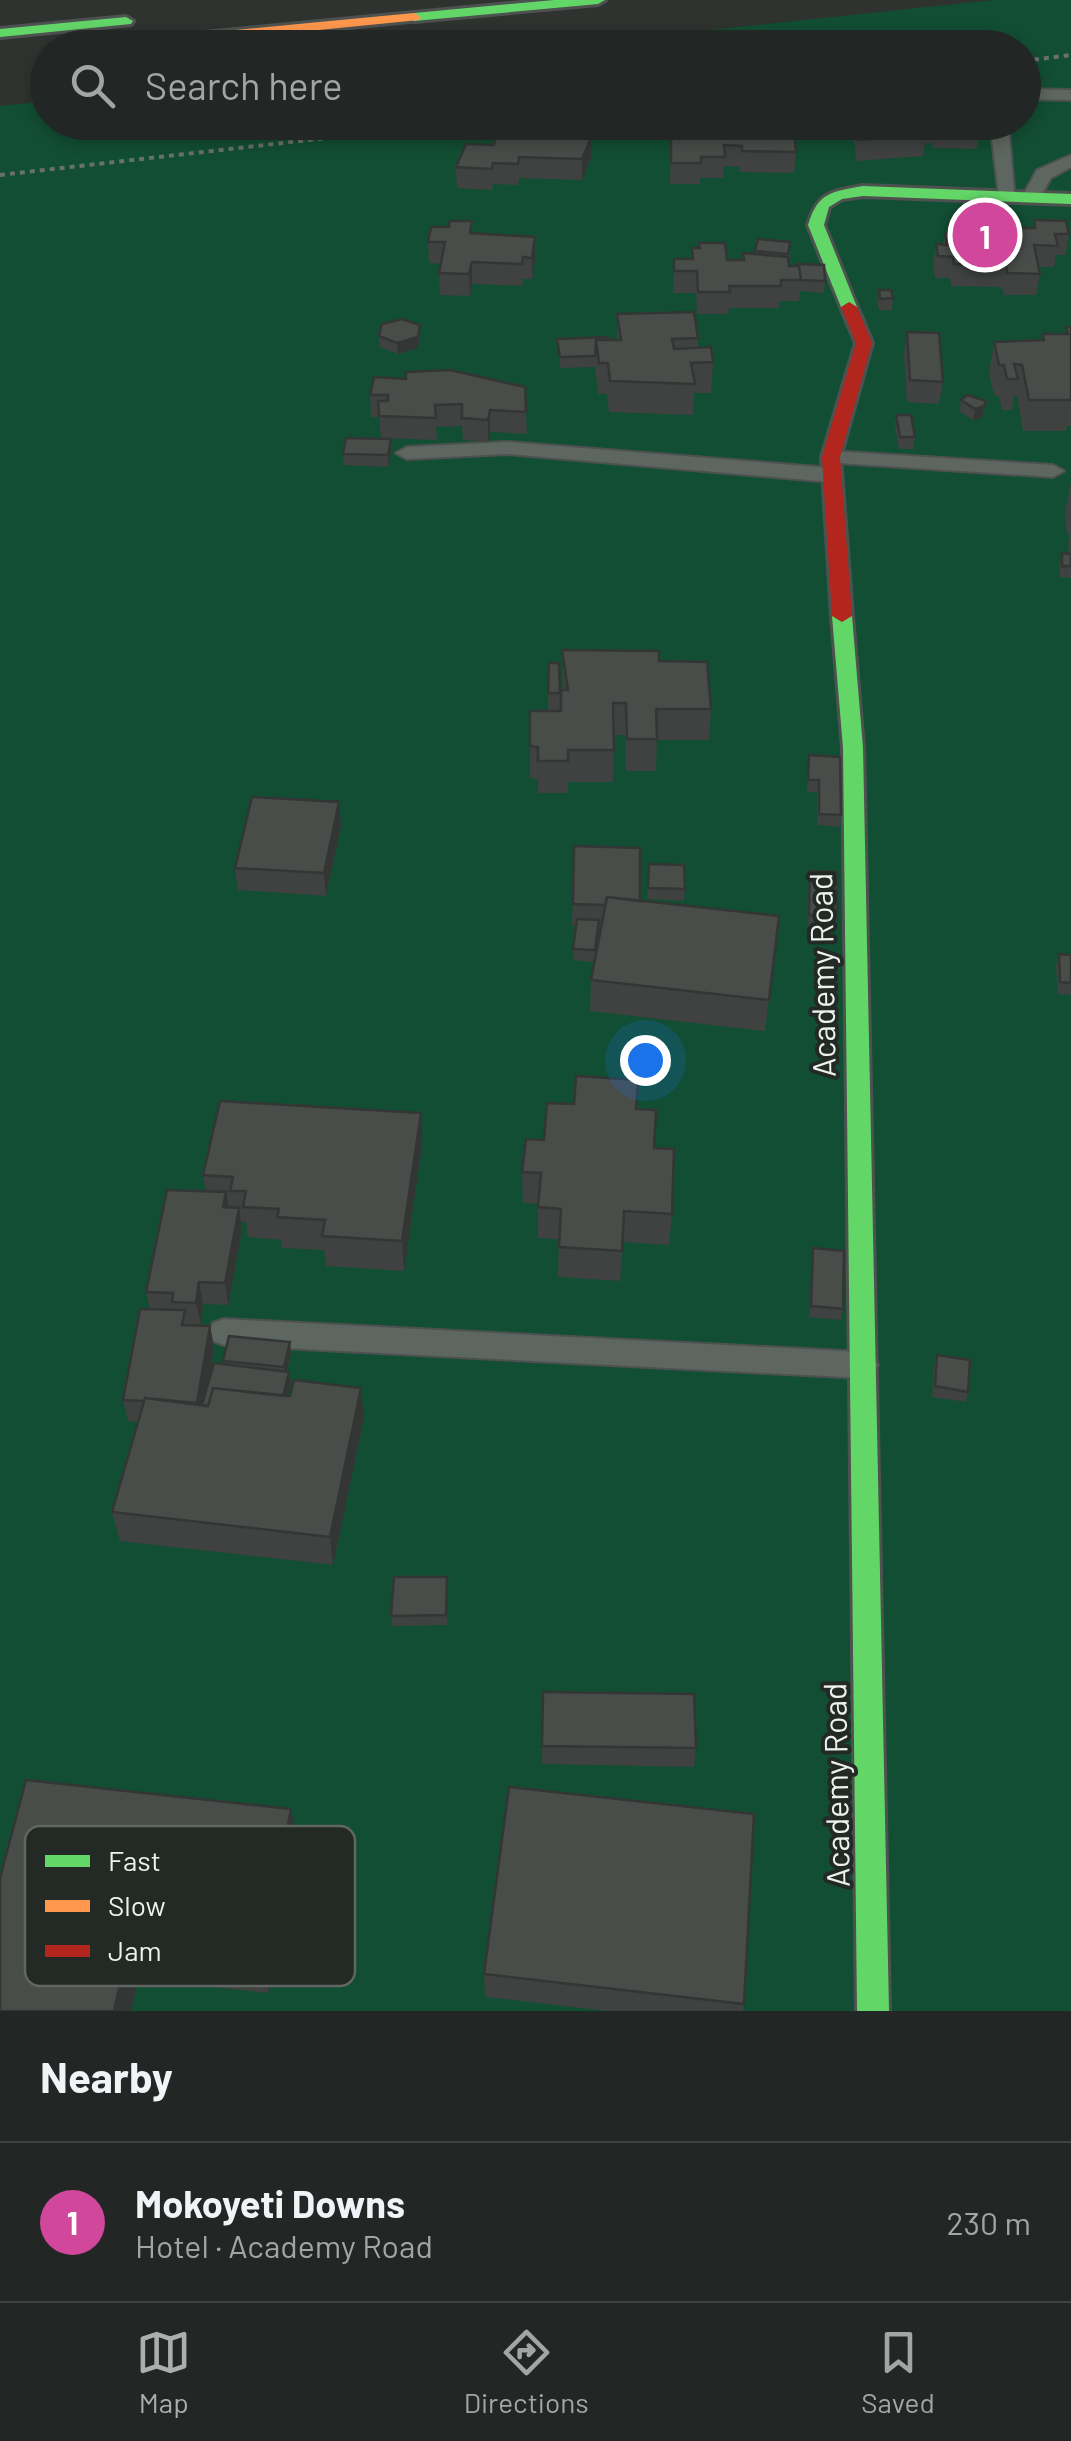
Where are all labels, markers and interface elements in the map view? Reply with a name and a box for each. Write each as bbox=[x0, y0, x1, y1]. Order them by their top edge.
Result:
search box bbox=[30, 30, 1041, 140]
icon: search bbox=[65, 58, 120, 113]
text: Search here bbox=[145, 62, 343, 108]
pin: 1 bbox=[952, 198, 1018, 272]
street label: Academy Road bbox=[800, 872, 842, 1078]
your location bbox=[620, 1035, 671, 1086]
street label: Academy Road bbox=[814, 1682, 856, 1888]
legend bbox=[25, 1826, 355, 1986]
text: Fast bbox=[108, 1843, 161, 1877]
text: Slow bbox=[108, 1888, 166, 1922]
text: Jam bbox=[108, 1933, 162, 1967]
text: Nearby bbox=[40, 2051, 173, 2101]
text: Mokoyeti Downs bbox=[135, 2180, 405, 2226]
text: 1 bbox=[67, 2203, 78, 2241]
text: 230 m bbox=[947, 2203, 1031, 2241]
text: Hotel · Academy Road bbox=[135, 2226, 433, 2264]
tab: Map bbox=[136, 2325, 191, 2419]
tab: Directions bbox=[464, 2325, 589, 2419]
tab: Saved bbox=[861, 2325, 935, 2419]

